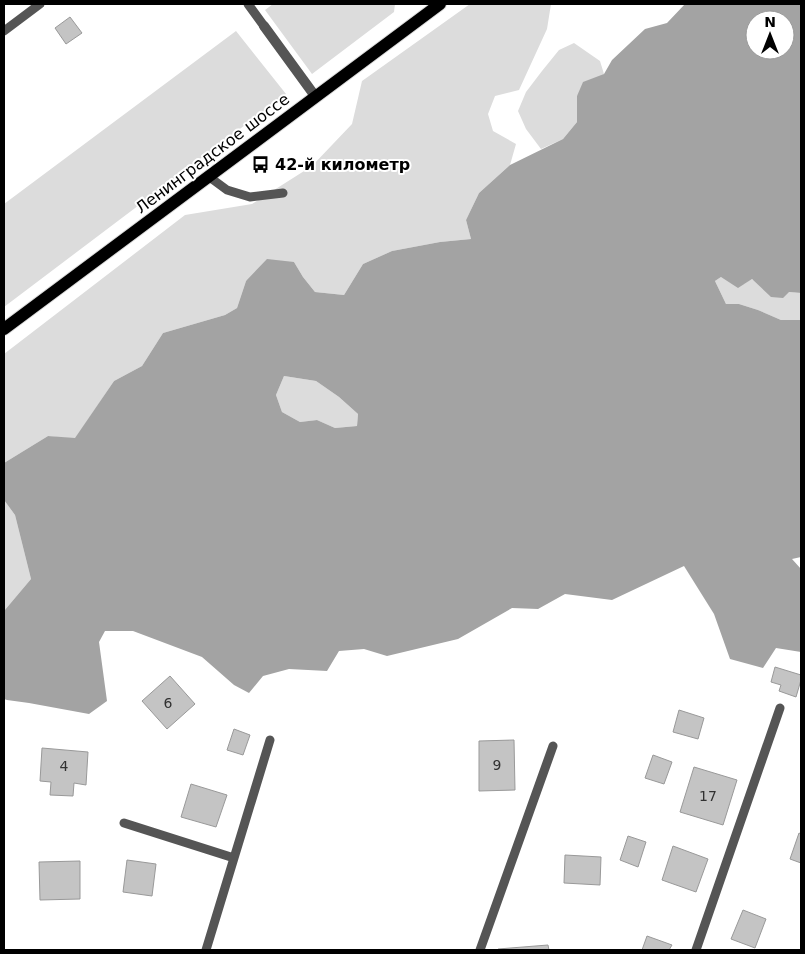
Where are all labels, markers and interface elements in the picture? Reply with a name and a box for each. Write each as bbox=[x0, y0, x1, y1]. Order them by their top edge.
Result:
north arrow bbox=[745, 10, 795, 60]
text: N bbox=[764, 14, 776, 30]
street label: Ленинградское шоссе bbox=[132, 89, 293, 217]
bus stop icon: 42-й километр bbox=[251, 154, 271, 174]
place label: 42-й километр bbox=[275, 155, 410, 174]
house number: 6 bbox=[164, 695, 173, 711]
house number: 9 bbox=[493, 757, 501, 773]
house number: 4 bbox=[60, 758, 69, 774]
house number: 17 bbox=[699, 788, 717, 804]

